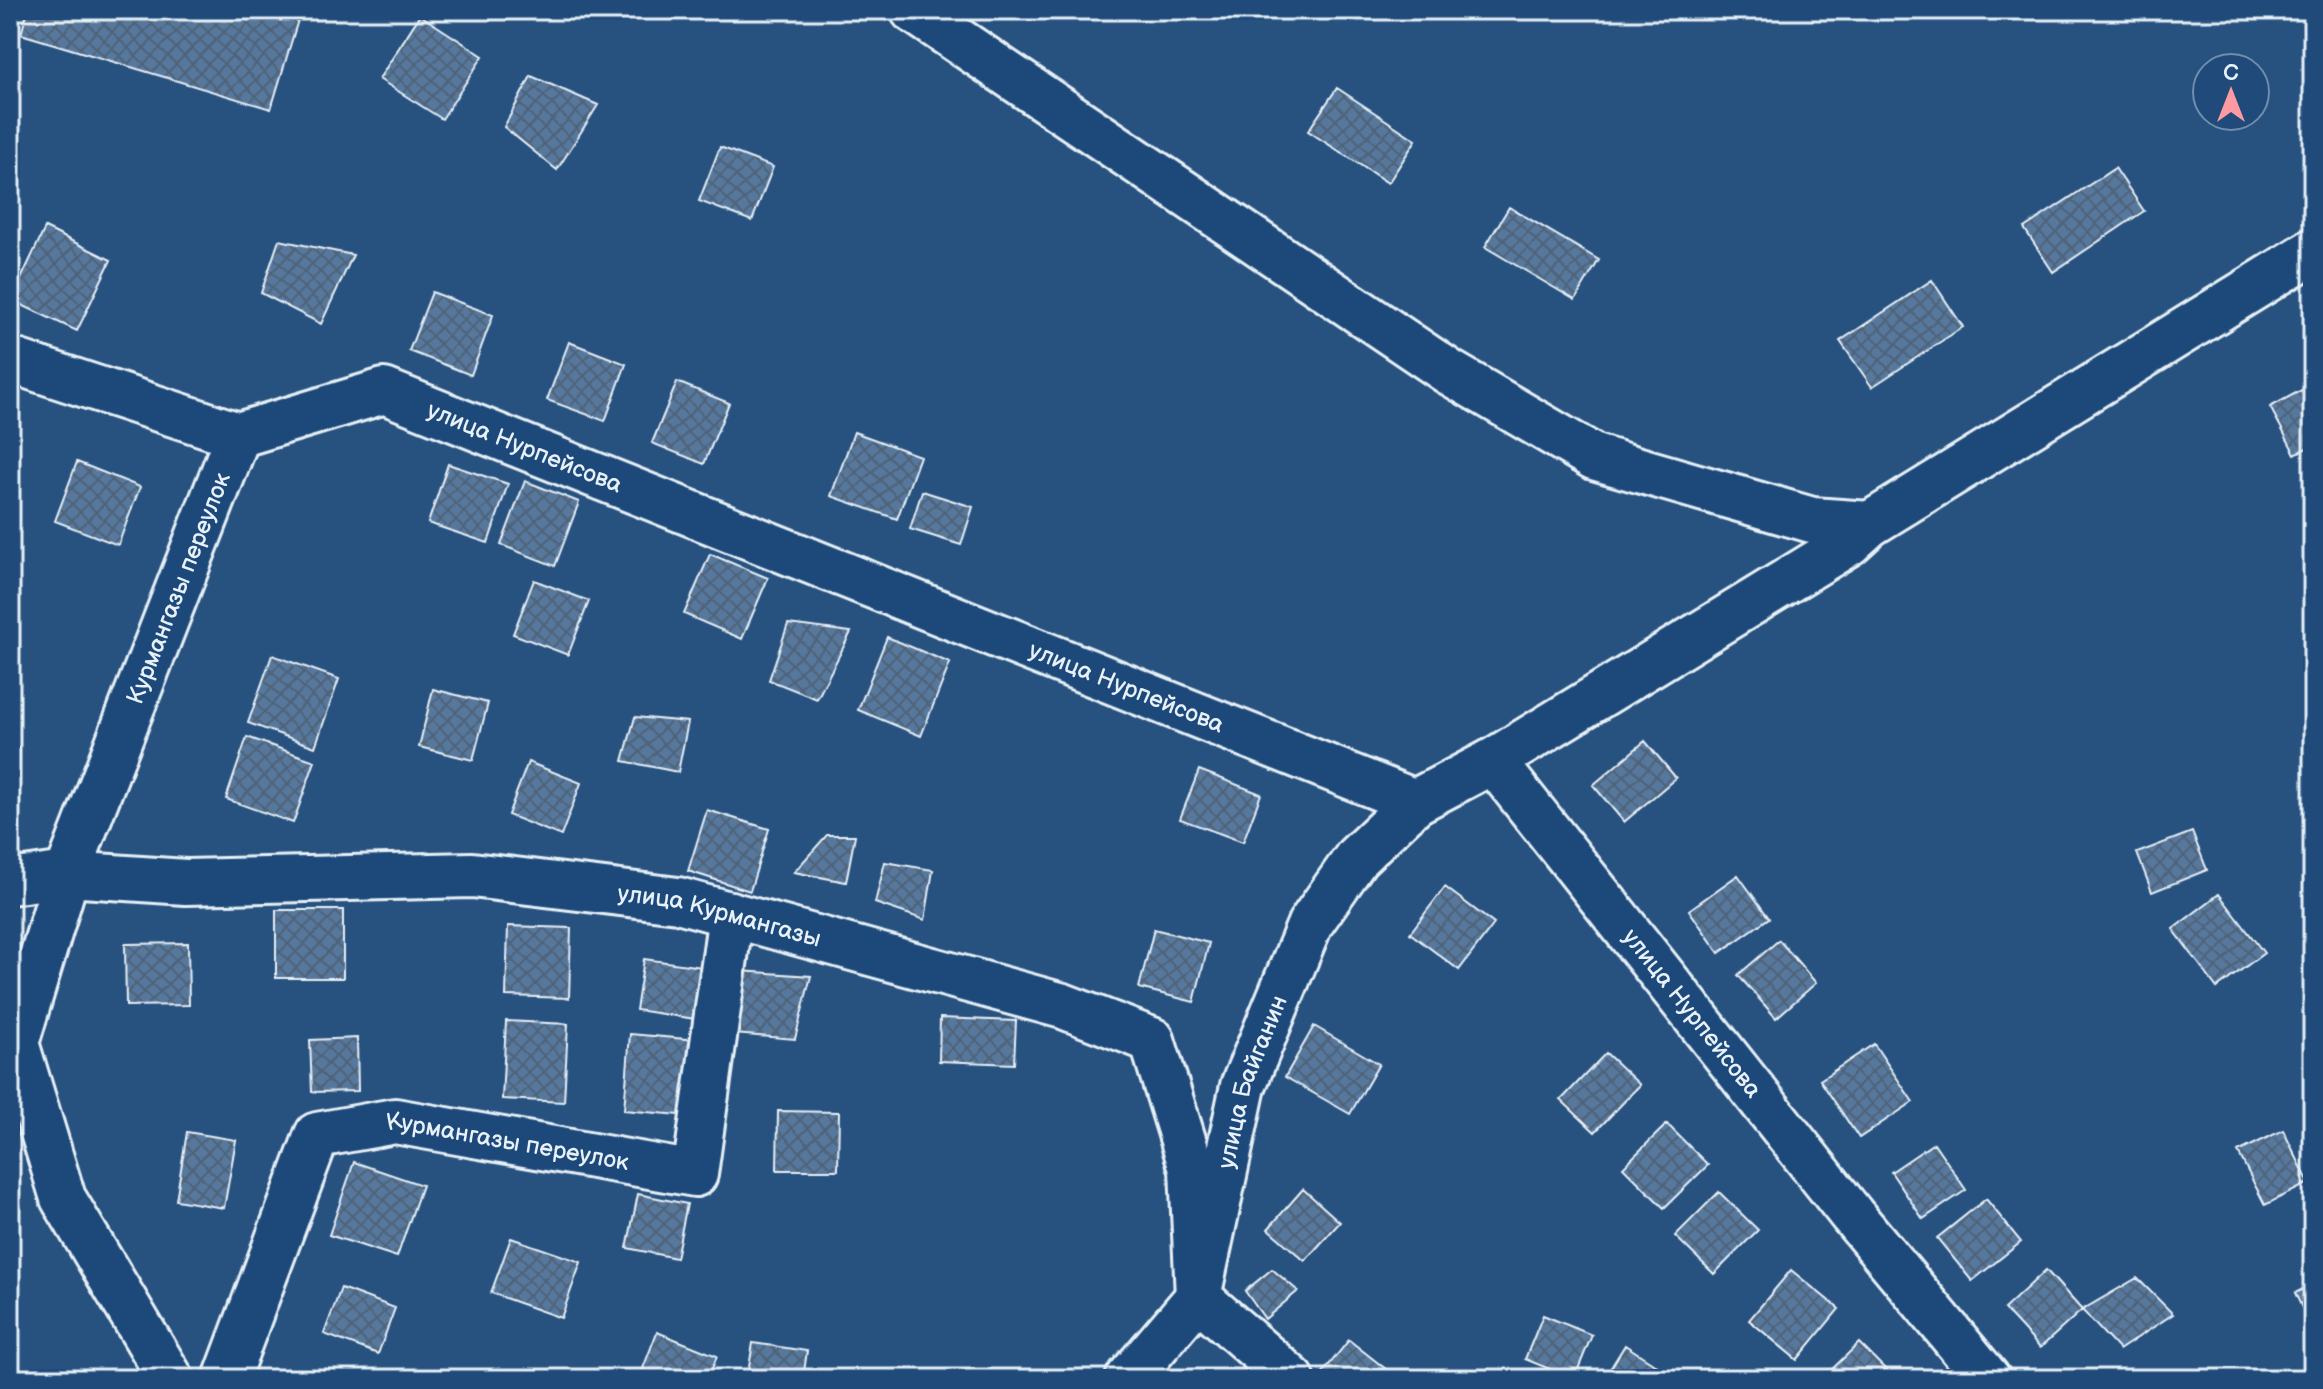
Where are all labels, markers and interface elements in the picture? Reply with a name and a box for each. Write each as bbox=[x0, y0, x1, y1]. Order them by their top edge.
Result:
north arrow bbox=[2191, 52, 2271, 132]
text: С bbox=[2223, 60, 2239, 87]
street label: улица Нурпейсова bbox=[423, 395, 626, 499]
street label: Курмангазы переулок bbox=[120, 468, 237, 708]
street label: улица Нурпейсова bbox=[1025, 635, 1228, 739]
street label: улица Курмангазы bbox=[616, 878, 824, 953]
street label: улица Нурпейсова bbox=[1617, 923, 1768, 1104]
street label: улица Байганин bbox=[1211, 991, 1293, 1171]
street label: Курмангазы переулок bbox=[384, 1105, 632, 1177]

